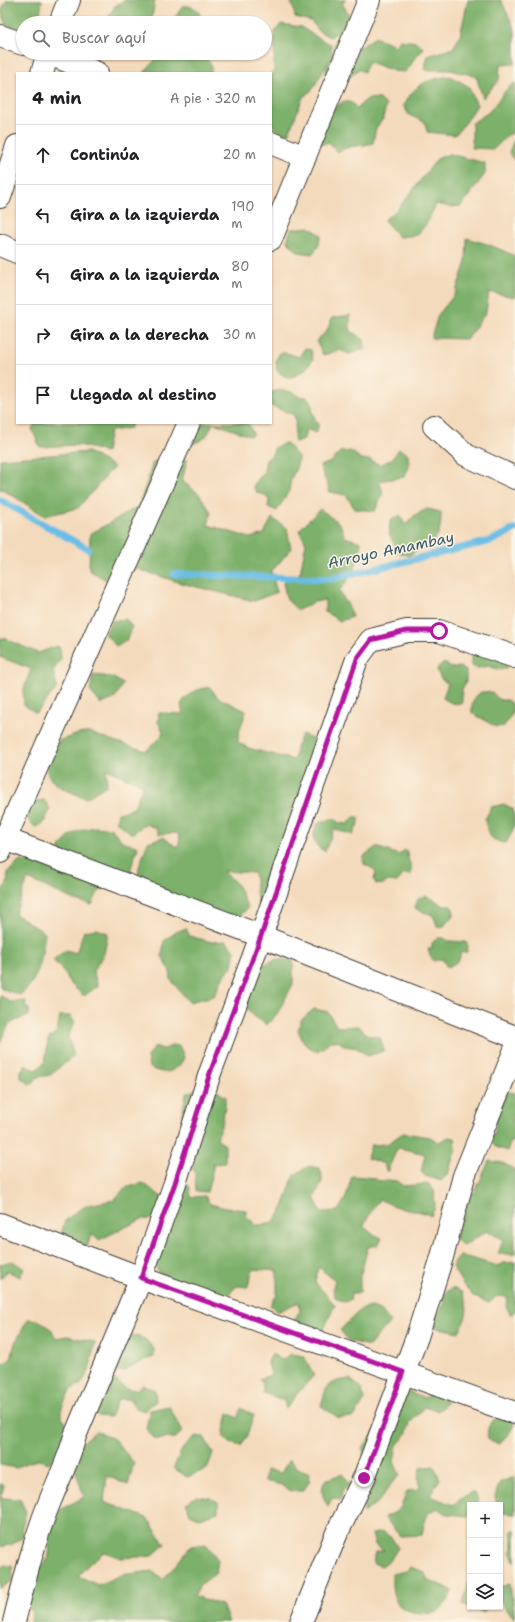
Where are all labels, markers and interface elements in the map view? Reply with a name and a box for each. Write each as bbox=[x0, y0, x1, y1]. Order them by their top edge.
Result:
search box bbox=[16, 16, 272, 60]
icon: search bbox=[30, 27, 52, 49]
text: Buscar aquí bbox=[62, 28, 146, 48]
text: 4 min bbox=[32, 87, 82, 109]
text: A pie · 320 m bbox=[170, 90, 256, 107]
icon: ahead bbox=[32, 144, 54, 166]
text: Continúa bbox=[70, 145, 139, 165]
text: 20 m bbox=[223, 146, 256, 163]
text: 190 m bbox=[231, 198, 254, 232]
icon: left bbox=[32, 204, 54, 226]
text: Gira a la izquierda bbox=[70, 205, 219, 225]
text: 80 m bbox=[231, 258, 249, 292]
icon: left bbox=[32, 264, 54, 286]
text: Gira a la izquierda bbox=[70, 265, 219, 285]
icon: right bbox=[32, 324, 54, 346]
text: Gira a la derecha bbox=[70, 325, 209, 345]
text: 30 m bbox=[222, 326, 256, 343]
icon: arrive bbox=[32, 384, 54, 406]
text: Llegada al destino bbox=[70, 385, 217, 405]
water label: Arroyo Amambay bbox=[326, 527, 456, 573]
route start bbox=[430, 622, 448, 640]
route end bbox=[355, 1469, 373, 1487]
map controls bbox=[467, 1502, 503, 1610]
button: + bbox=[467, 1502, 503, 1538]
button: − bbox=[467, 1538, 503, 1574]
button: layers bbox=[467, 1574, 503, 1610]

